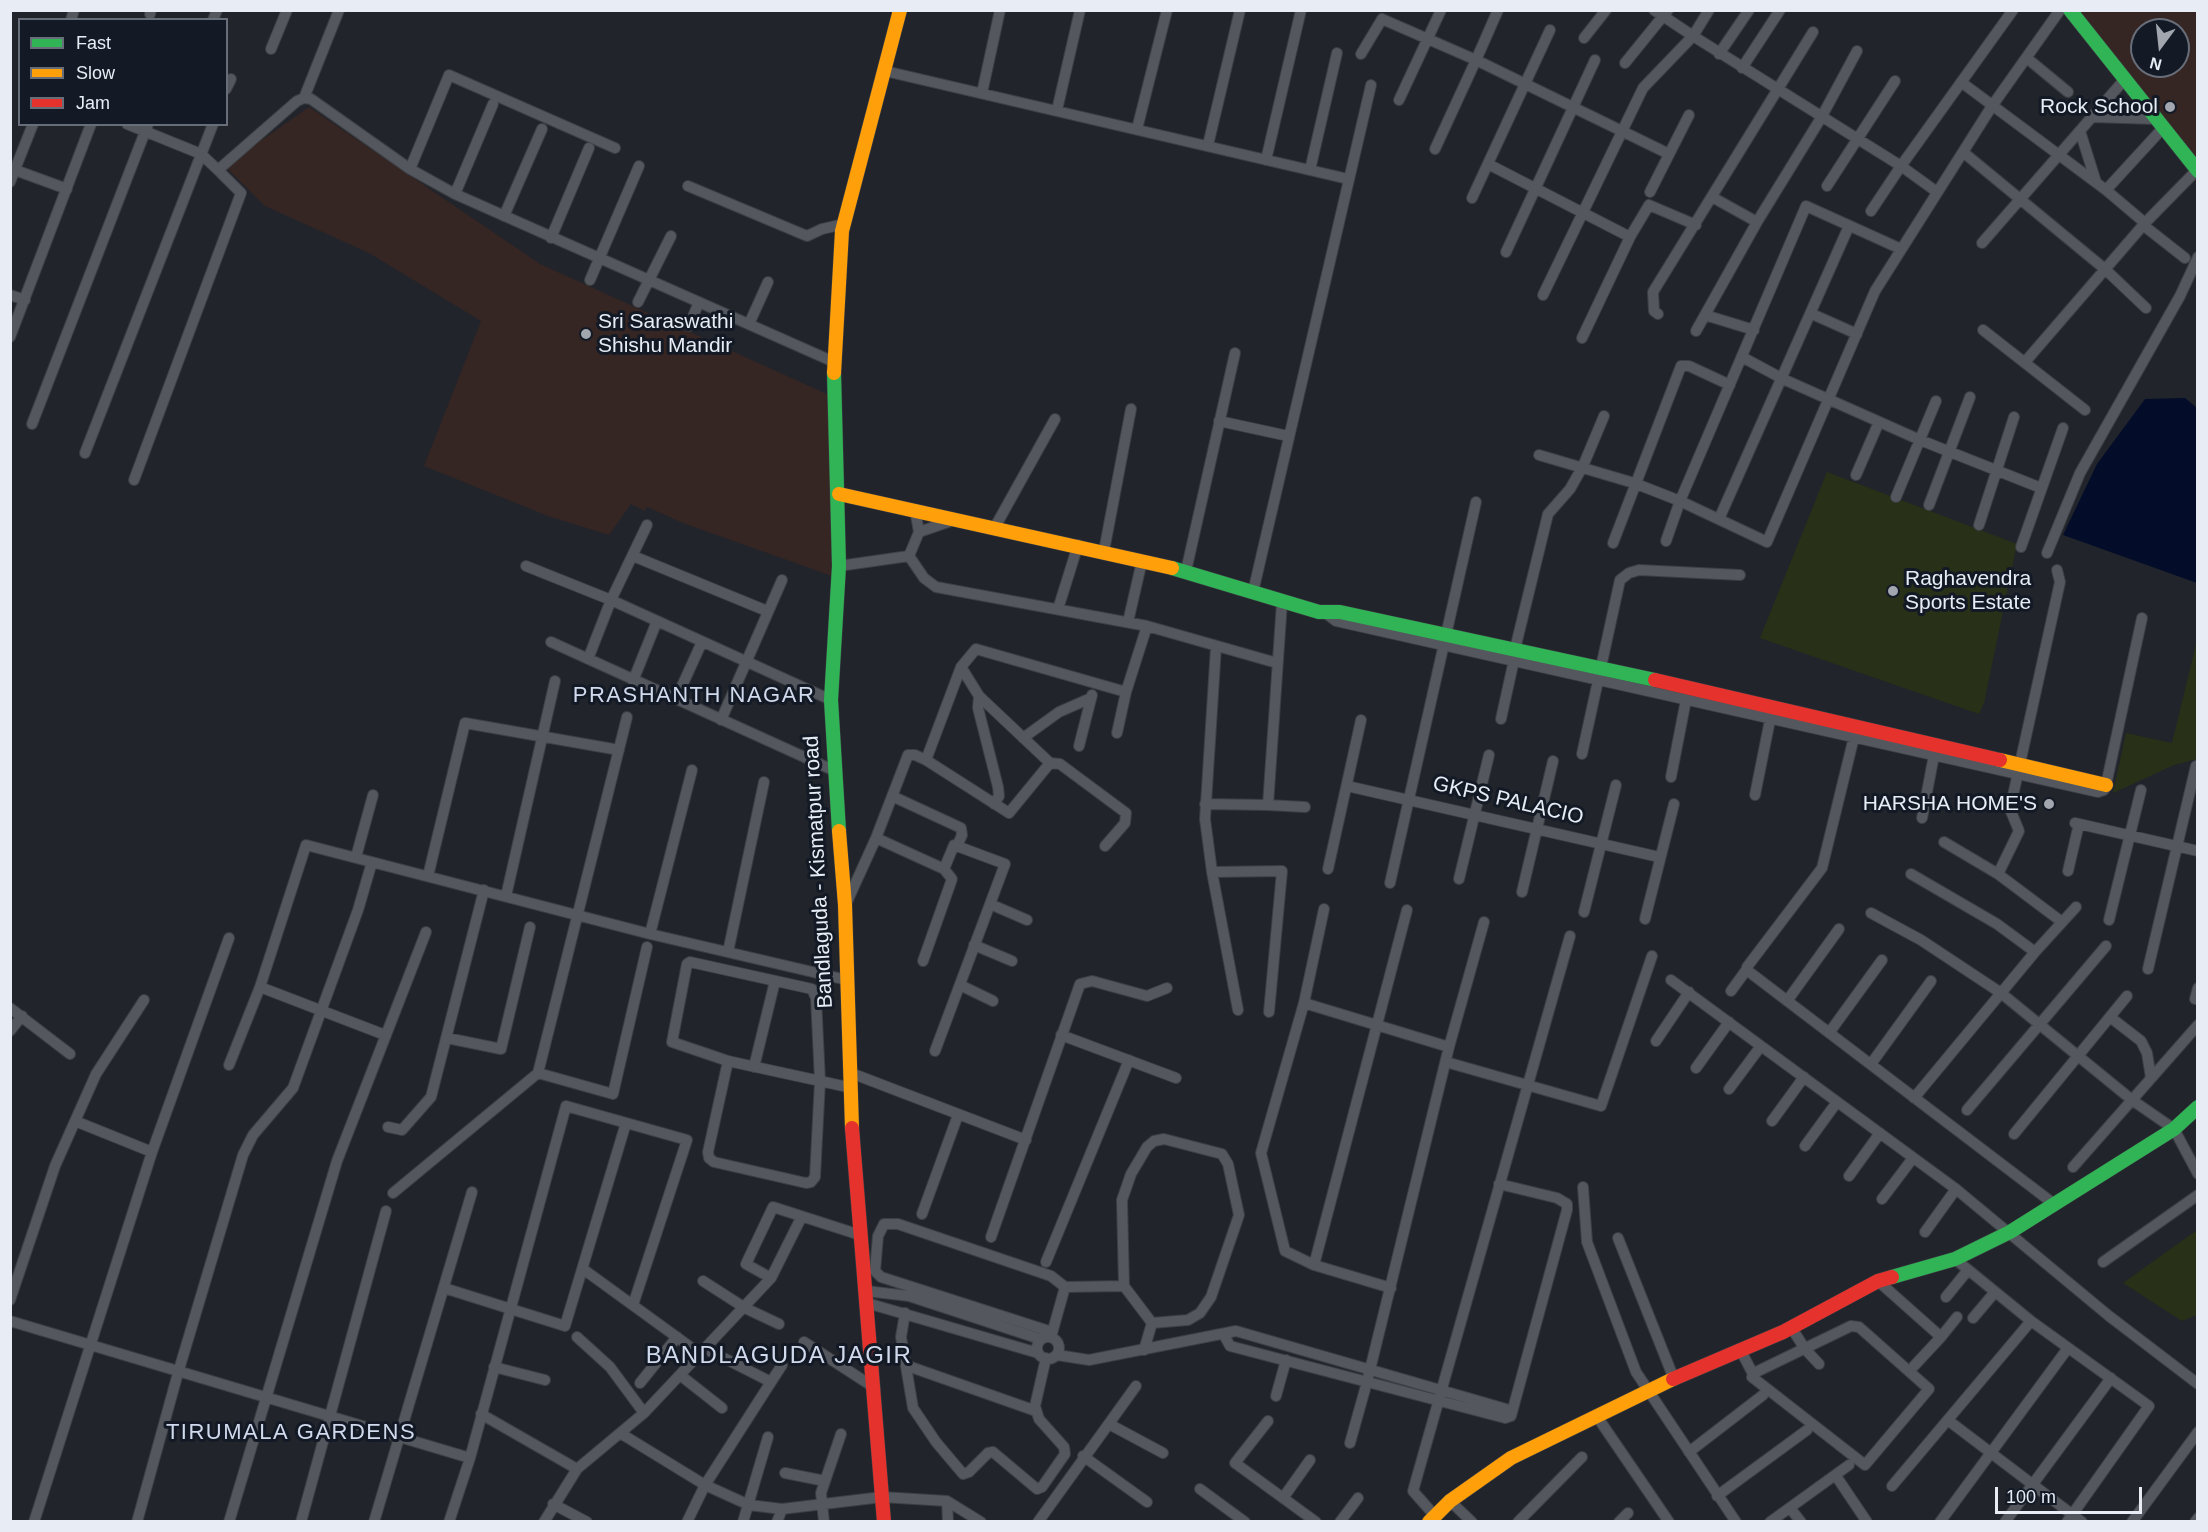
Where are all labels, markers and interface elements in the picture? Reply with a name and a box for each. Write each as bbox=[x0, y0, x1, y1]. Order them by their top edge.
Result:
legend bbox=[18, 18, 228, 126]
north arrow bbox=[2130, 18, 2190, 78]
text: Fast bbox=[76, 33, 111, 53]
text: N bbox=[2148, 54, 2164, 74]
text: Slow bbox=[76, 63, 115, 83]
text: Jam bbox=[76, 93, 110, 113]
place label: Rock School bbox=[2040, 94, 2158, 120]
marker: Rock School bbox=[2163, 100, 2177, 114]
place label: Sri Saraswathi Shishu Mandir bbox=[598, 309, 733, 359]
marker: Sri Saraswathi Shishu Mandir bbox=[579, 327, 593, 341]
place label: Raghavendra Sports Estate bbox=[1905, 566, 2031, 616]
marker: Raghavendra Sports Estate bbox=[1886, 584, 1900, 598]
district label: PRASHANTH NAGAR bbox=[573, 683, 815, 709]
street label: Bandlaguda - Kismatpur road bbox=[799, 735, 839, 1009]
street label: GKPS PALACIO bbox=[1430, 771, 1586, 831]
place label: HARSHA HOME'S bbox=[1863, 791, 2037, 817]
marker: HARSHA HOME'S bbox=[2042, 797, 2056, 811]
district label: BANDLAGUDA JAGIR bbox=[646, 1342, 912, 1370]
district label: TIRUMALA GARDENS bbox=[166, 1420, 416, 1446]
scale bar bbox=[1998, 1475, 2145, 1513]
text: 100 m bbox=[2006, 1487, 2056, 1507]

